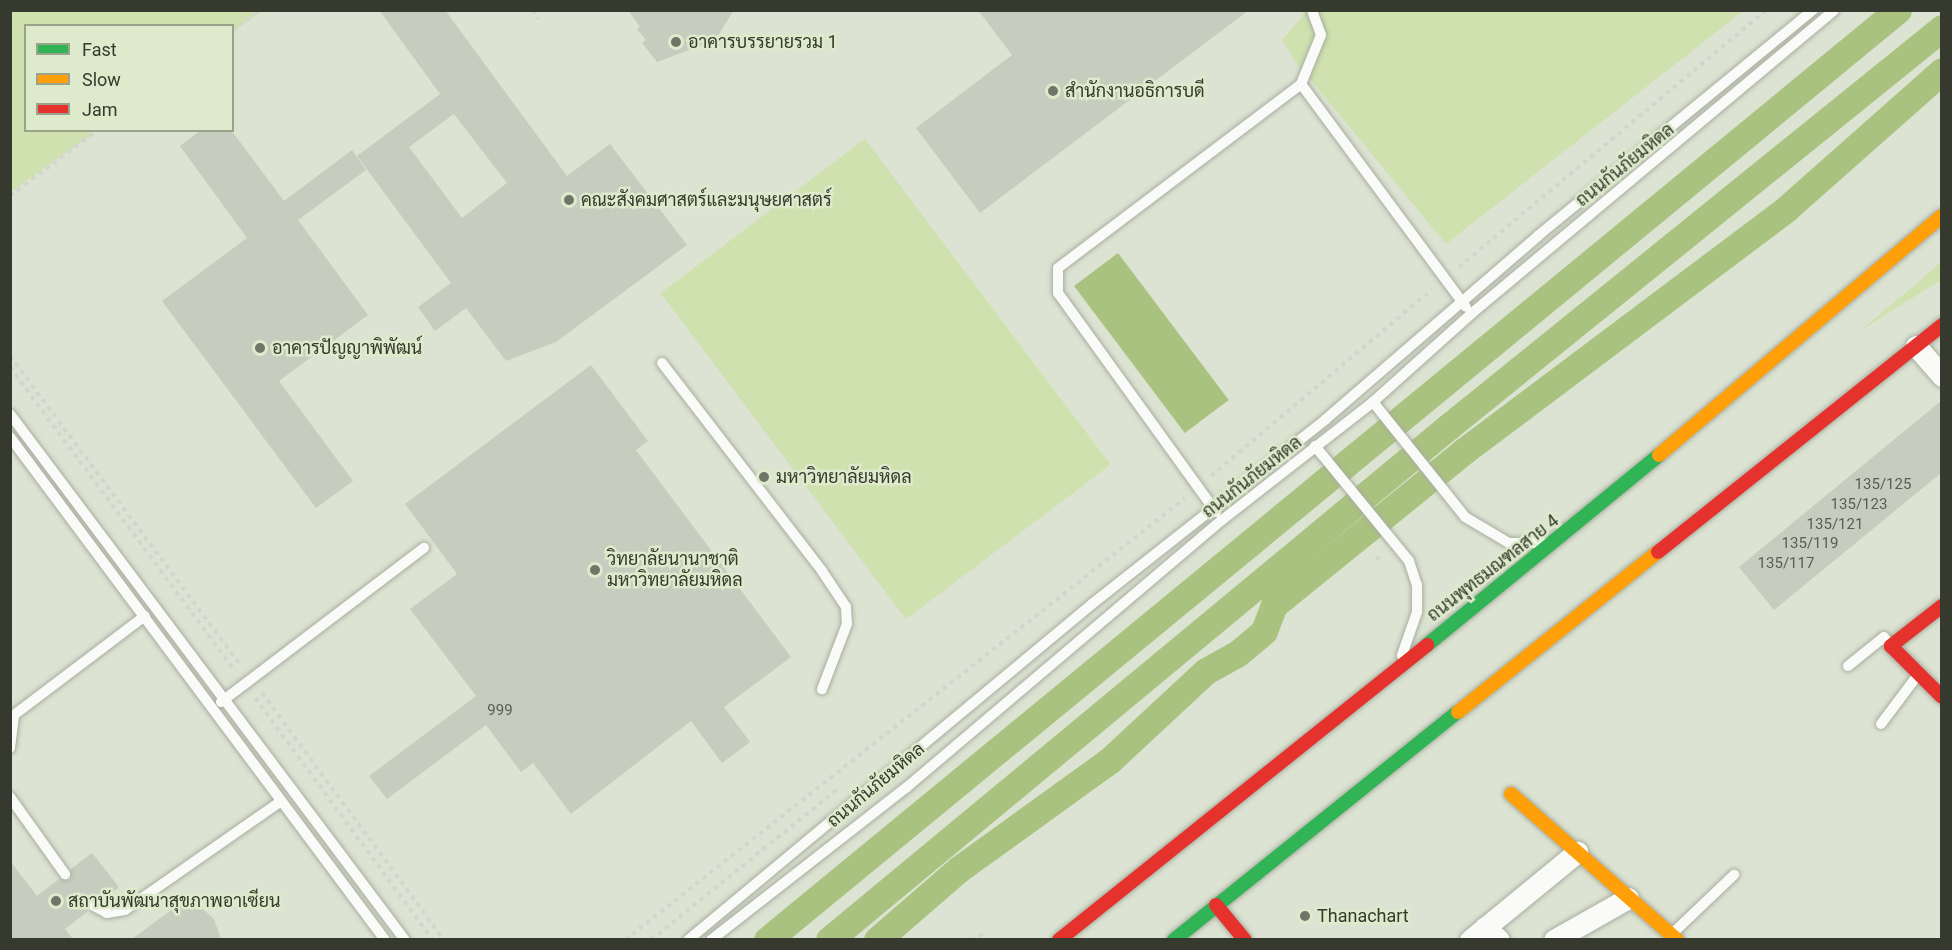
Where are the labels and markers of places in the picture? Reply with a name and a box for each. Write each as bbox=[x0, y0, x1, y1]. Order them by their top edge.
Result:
place label: อาคารบรรยายรวม 1 bbox=[688, 31, 838, 53]
marker: อาคารบรรยายรวม 1 bbox=[669, 35, 683, 49]
place label: สำนักงานอธิการบดี bbox=[1065, 80, 1205, 102]
marker: สำนักงานอธิการบดี bbox=[1046, 84, 1060, 98]
place label: คณะสังคมศาสตร์และมนุษยศาสตร์ bbox=[581, 189, 832, 211]
marker: คณะสังคมศาสตร์และมนุษยศาสตร์ bbox=[562, 193, 576, 207]
place label: อาคารปัญญาพิพัฒน์ bbox=[272, 337, 422, 359]
marker: อาคารปัญญาพิพัฒน์ bbox=[253, 341, 267, 355]
place label: มหาวิทยาลัยมหิดล bbox=[776, 466, 912, 488]
marker: มหาวิทยาลัยมหิดล bbox=[757, 470, 771, 484]
place label: วิทยาลัยนานาชาติ มหาวิทยาลัยมหิดล bbox=[607, 549, 743, 592]
marker: วิทยาลัยนานาชาติ มหาวิทยาลัยมหิดล bbox=[588, 563, 602, 577]
place label: สถาบันพัฒนาสุขภาพอาเซียน bbox=[68, 890, 280, 912]
marker: สถาบันพัฒนาสุขภาพอาเซียน bbox=[49, 894, 63, 908]
place label: Thanachart bbox=[1317, 905, 1409, 927]
marker: Thanachart bbox=[1298, 909, 1312, 923]

